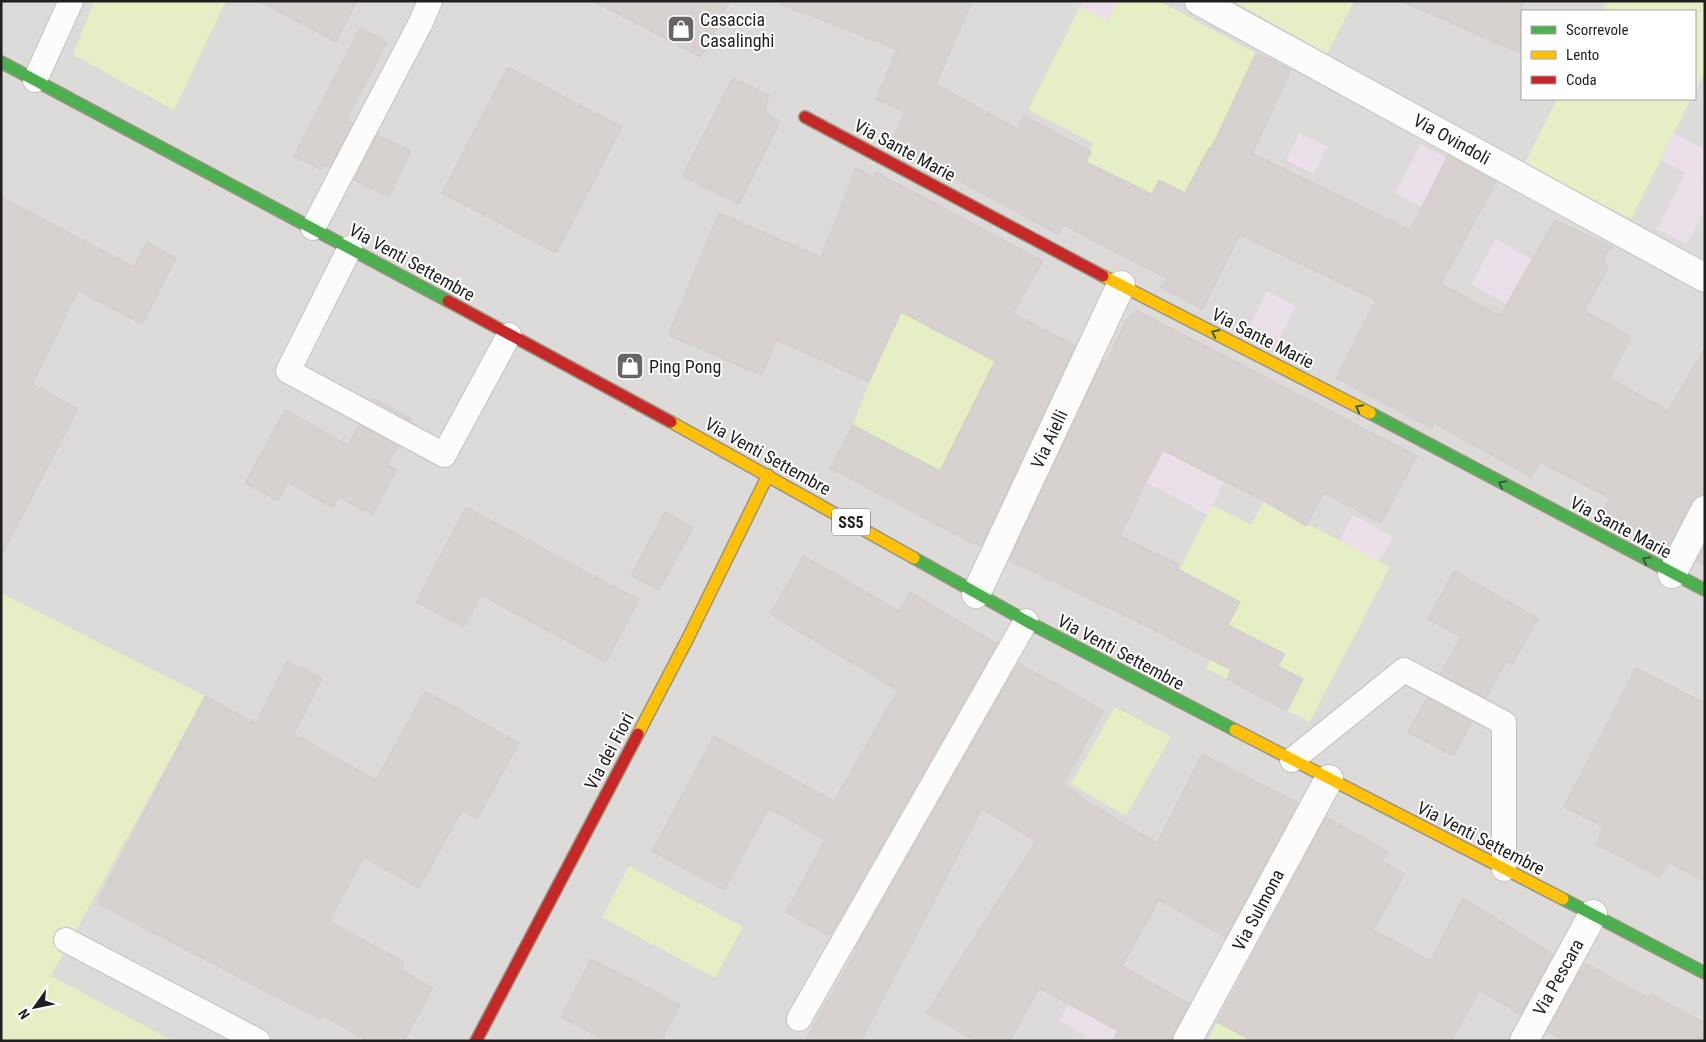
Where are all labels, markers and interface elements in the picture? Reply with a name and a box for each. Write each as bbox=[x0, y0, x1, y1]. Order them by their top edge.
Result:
place label: Casaccia Casalinghi bbox=[700, 9, 774, 51]
legend bbox=[1521, 10, 1696, 100]
shop icon: Casaccia Casalinghi bbox=[666, 14, 696, 44]
text: Scorrevole bbox=[1566, 21, 1628, 39]
text: Lento bbox=[1566, 46, 1599, 64]
text: Coda bbox=[1566, 71, 1597, 89]
street label: Via Ovindoli bbox=[1410, 109, 1494, 169]
street label: Via Sante Marie bbox=[851, 114, 959, 186]
street label: Via Venti Settembre bbox=[345, 219, 479, 305]
street label: Via Sante Marie bbox=[1208, 303, 1318, 373]
one-way arrow bbox=[1211, 329, 1220, 339]
shop icon: Ping Pong bbox=[615, 351, 645, 381]
place label: Ping Pong bbox=[649, 356, 721, 377]
one-way arrow bbox=[1355, 404, 1364, 414]
street label: Via Aielli bbox=[1026, 406, 1072, 472]
street label: Via Venti Settembre bbox=[701, 413, 835, 499]
one-way arrow bbox=[1499, 480, 1508, 490]
street label: Via Sante Marie bbox=[1567, 491, 1675, 563]
road number: SS5 bbox=[832, 508, 870, 536]
one-way arrow bbox=[1642, 556, 1651, 566]
street label: Via Venti Settembre bbox=[1054, 610, 1188, 694]
street label: Via dei Fiori bbox=[580, 709, 638, 793]
street label: Via Venti Settembre bbox=[1414, 797, 1548, 879]
street label: Via Sulmona bbox=[1228, 866, 1288, 954]
street label: Via Pescara bbox=[1528, 935, 1588, 1019]
north arrow bbox=[10, 982, 60, 1032]
text: N bbox=[15, 1006, 33, 1022]

